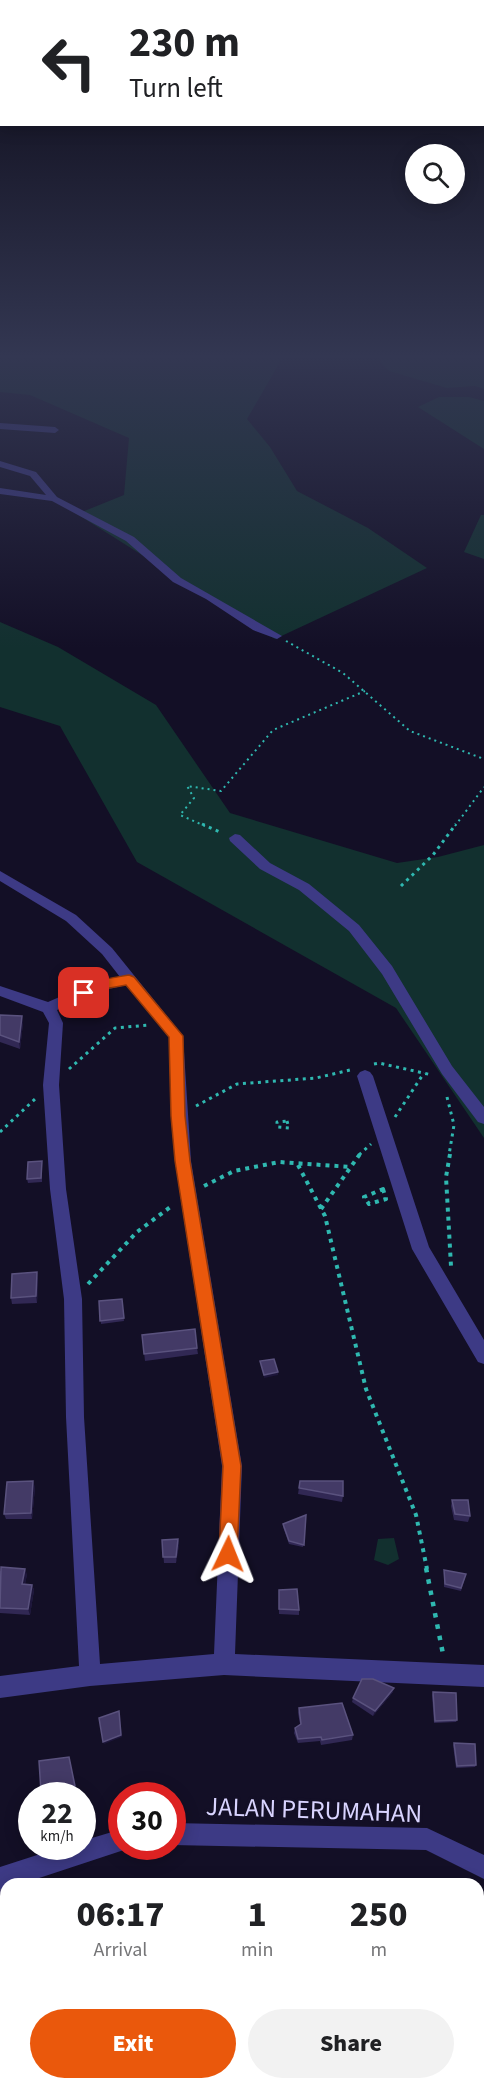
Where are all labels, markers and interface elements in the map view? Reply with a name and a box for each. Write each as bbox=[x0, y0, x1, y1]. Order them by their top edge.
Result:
text: 230 m bbox=[129, 13, 240, 73]
icon: left bbox=[30, 24, 108, 102]
text: Turn left bbox=[129, 69, 223, 108]
map controls bbox=[405, 144, 465, 204]
button: search bbox=[405, 144, 465, 204]
pin bbox=[58, 967, 109, 1018]
icon: arrive bbox=[67, 976, 100, 1009]
position arrow bbox=[196, 1522, 260, 1586]
speed limit sign: 30 bbox=[108, 1782, 186, 1860]
street label: JALAN PERUMAHAN bbox=[205, 1788, 423, 1832]
text: 22 bbox=[41, 1792, 73, 1835]
text: km/h bbox=[40, 1826, 74, 1847]
text: 06:17 bbox=[76, 1889, 165, 1940]
text: 1 bbox=[248, 1889, 267, 1940]
text: 250 bbox=[350, 1889, 408, 1940]
text: Arrival bbox=[94, 1936, 147, 1964]
text: min bbox=[241, 1936, 273, 1964]
text: m bbox=[370, 1936, 387, 1964]
button: Exit bbox=[30, 2009, 236, 2078]
button: Share bbox=[248, 2009, 454, 2078]

